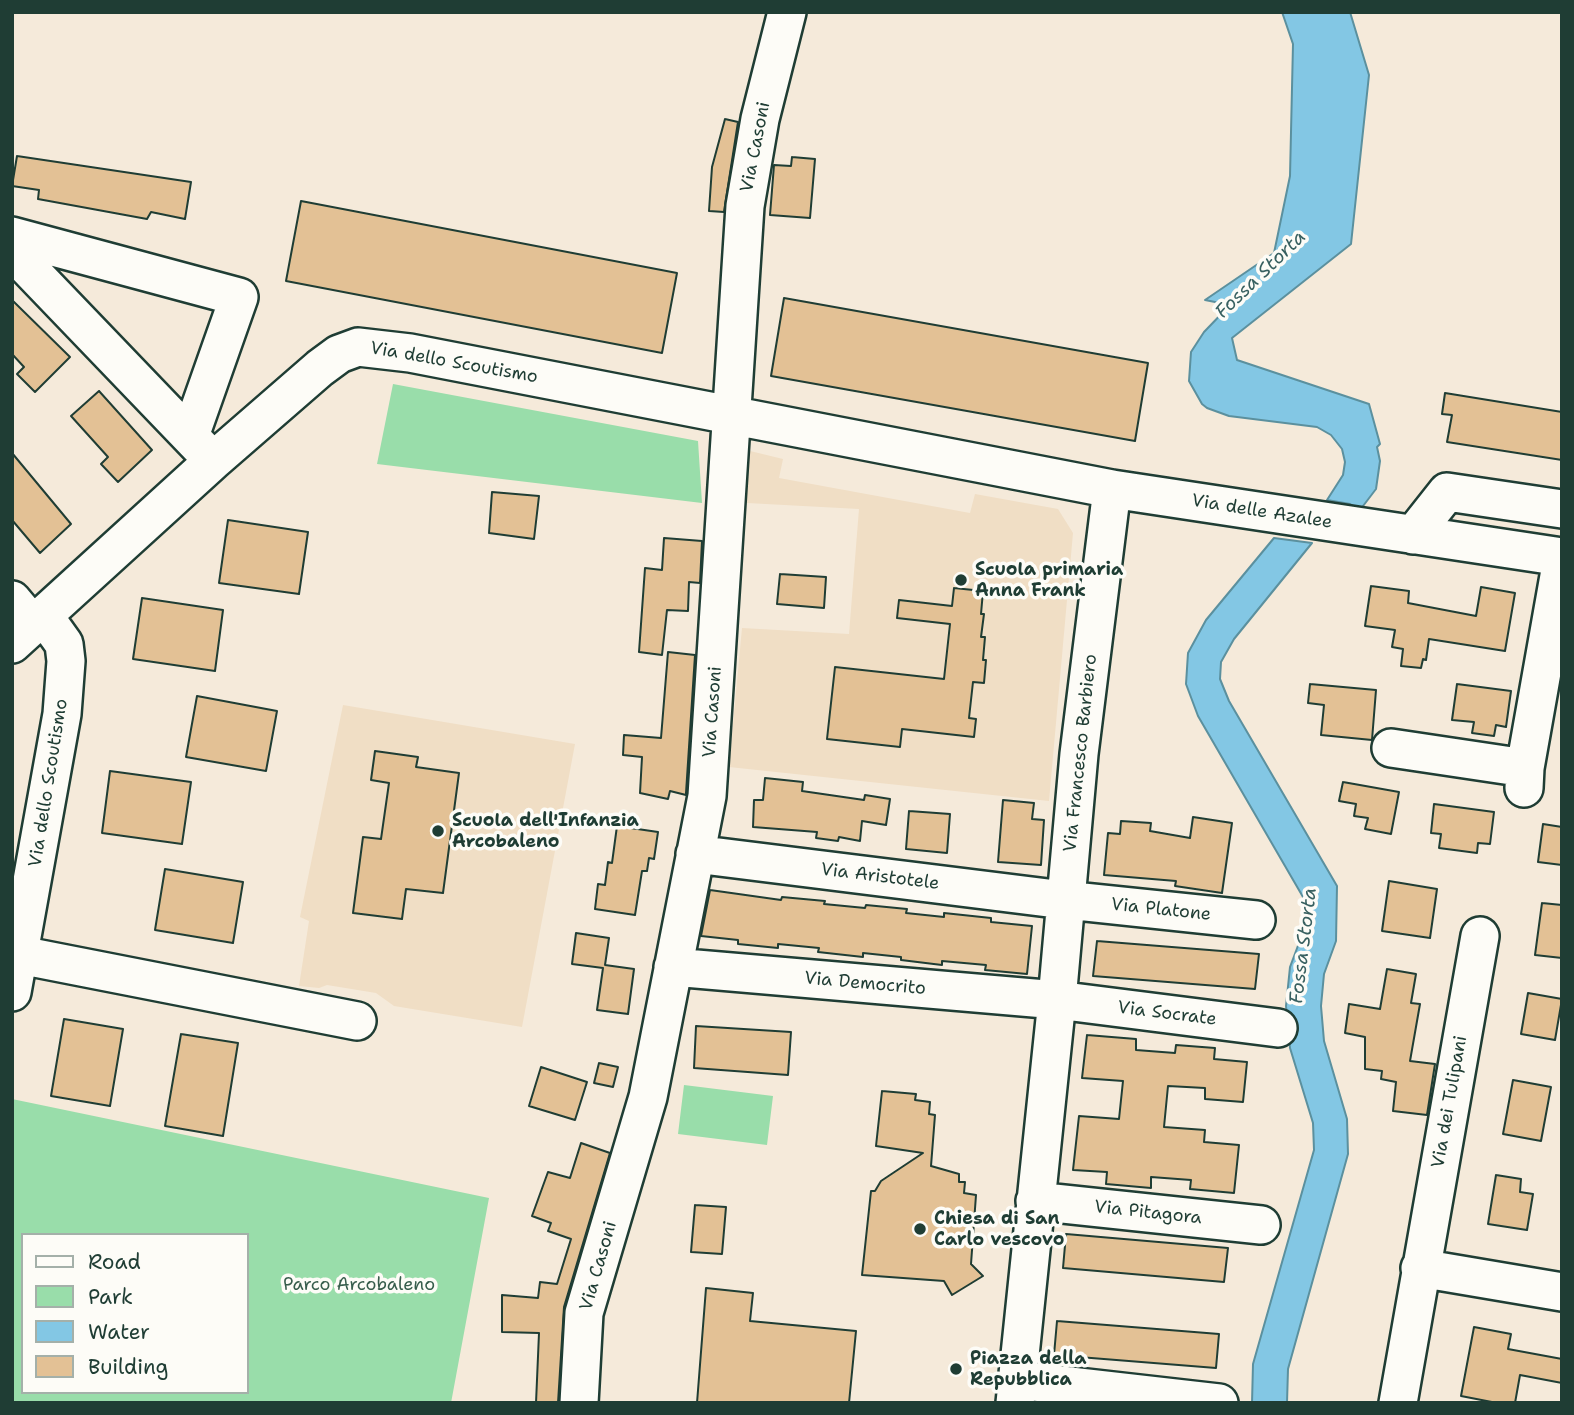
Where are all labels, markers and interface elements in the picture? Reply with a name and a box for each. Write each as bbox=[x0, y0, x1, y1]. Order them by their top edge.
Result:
street label: Via Casoni bbox=[737, 100, 775, 194]
water label: Fossa Storta bbox=[1211, 226, 1311, 324]
street label: Via dello Scoutismo bbox=[368, 338, 540, 388]
street label: Via delle Azalee bbox=[1190, 490, 1334, 534]
place label: Scuola primaria Anna Frank bbox=[975, 559, 1123, 602]
marker: Scuola primaria Anna Frank bbox=[953, 572, 969, 588]
street label: Via Francesco Barbiero bbox=[1060, 653, 1102, 853]
street label: Via Casoni bbox=[699, 665, 727, 759]
street label: Via dello Scoutismo bbox=[25, 697, 73, 869]
place label: Scuola dell'Infanzia Arcobaleno bbox=[452, 810, 639, 852]
marker: Scuola dell'Infanzia Arcobaleno bbox=[430, 823, 446, 839]
street label: Via Aristotele bbox=[819, 859, 941, 895]
water label: Fossa Storta bbox=[1286, 887, 1322, 1005]
street label: Via Platone bbox=[1110, 894, 1212, 926]
street label: Via Democrito bbox=[803, 968, 927, 1000]
street label: Via Socrate bbox=[1116, 997, 1218, 1031]
street label: Via dei Tulipani bbox=[1428, 1034, 1472, 1170]
street label: Via Pitagora bbox=[1093, 1197, 1203, 1229]
place label: Chiesa di San Carlo vescovo bbox=[934, 1208, 1064, 1250]
street label: Via Casoni bbox=[576, 1219, 622, 1313]
marker: Chiesa di San Carlo vescovo bbox=[912, 1221, 928, 1237]
legend bbox=[21, 1233, 248, 1394]
text: Road bbox=[88, 1248, 141, 1276]
park label: Parco Arcobaleno bbox=[283, 1274, 435, 1296]
text: Park bbox=[88, 1283, 133, 1311]
text: Water bbox=[88, 1318, 150, 1346]
place label: Piazza della Repubblica bbox=[970, 1348, 1087, 1390]
text: Building bbox=[88, 1353, 168, 1381]
marker: Piazza della Repubblica bbox=[948, 1361, 964, 1377]

